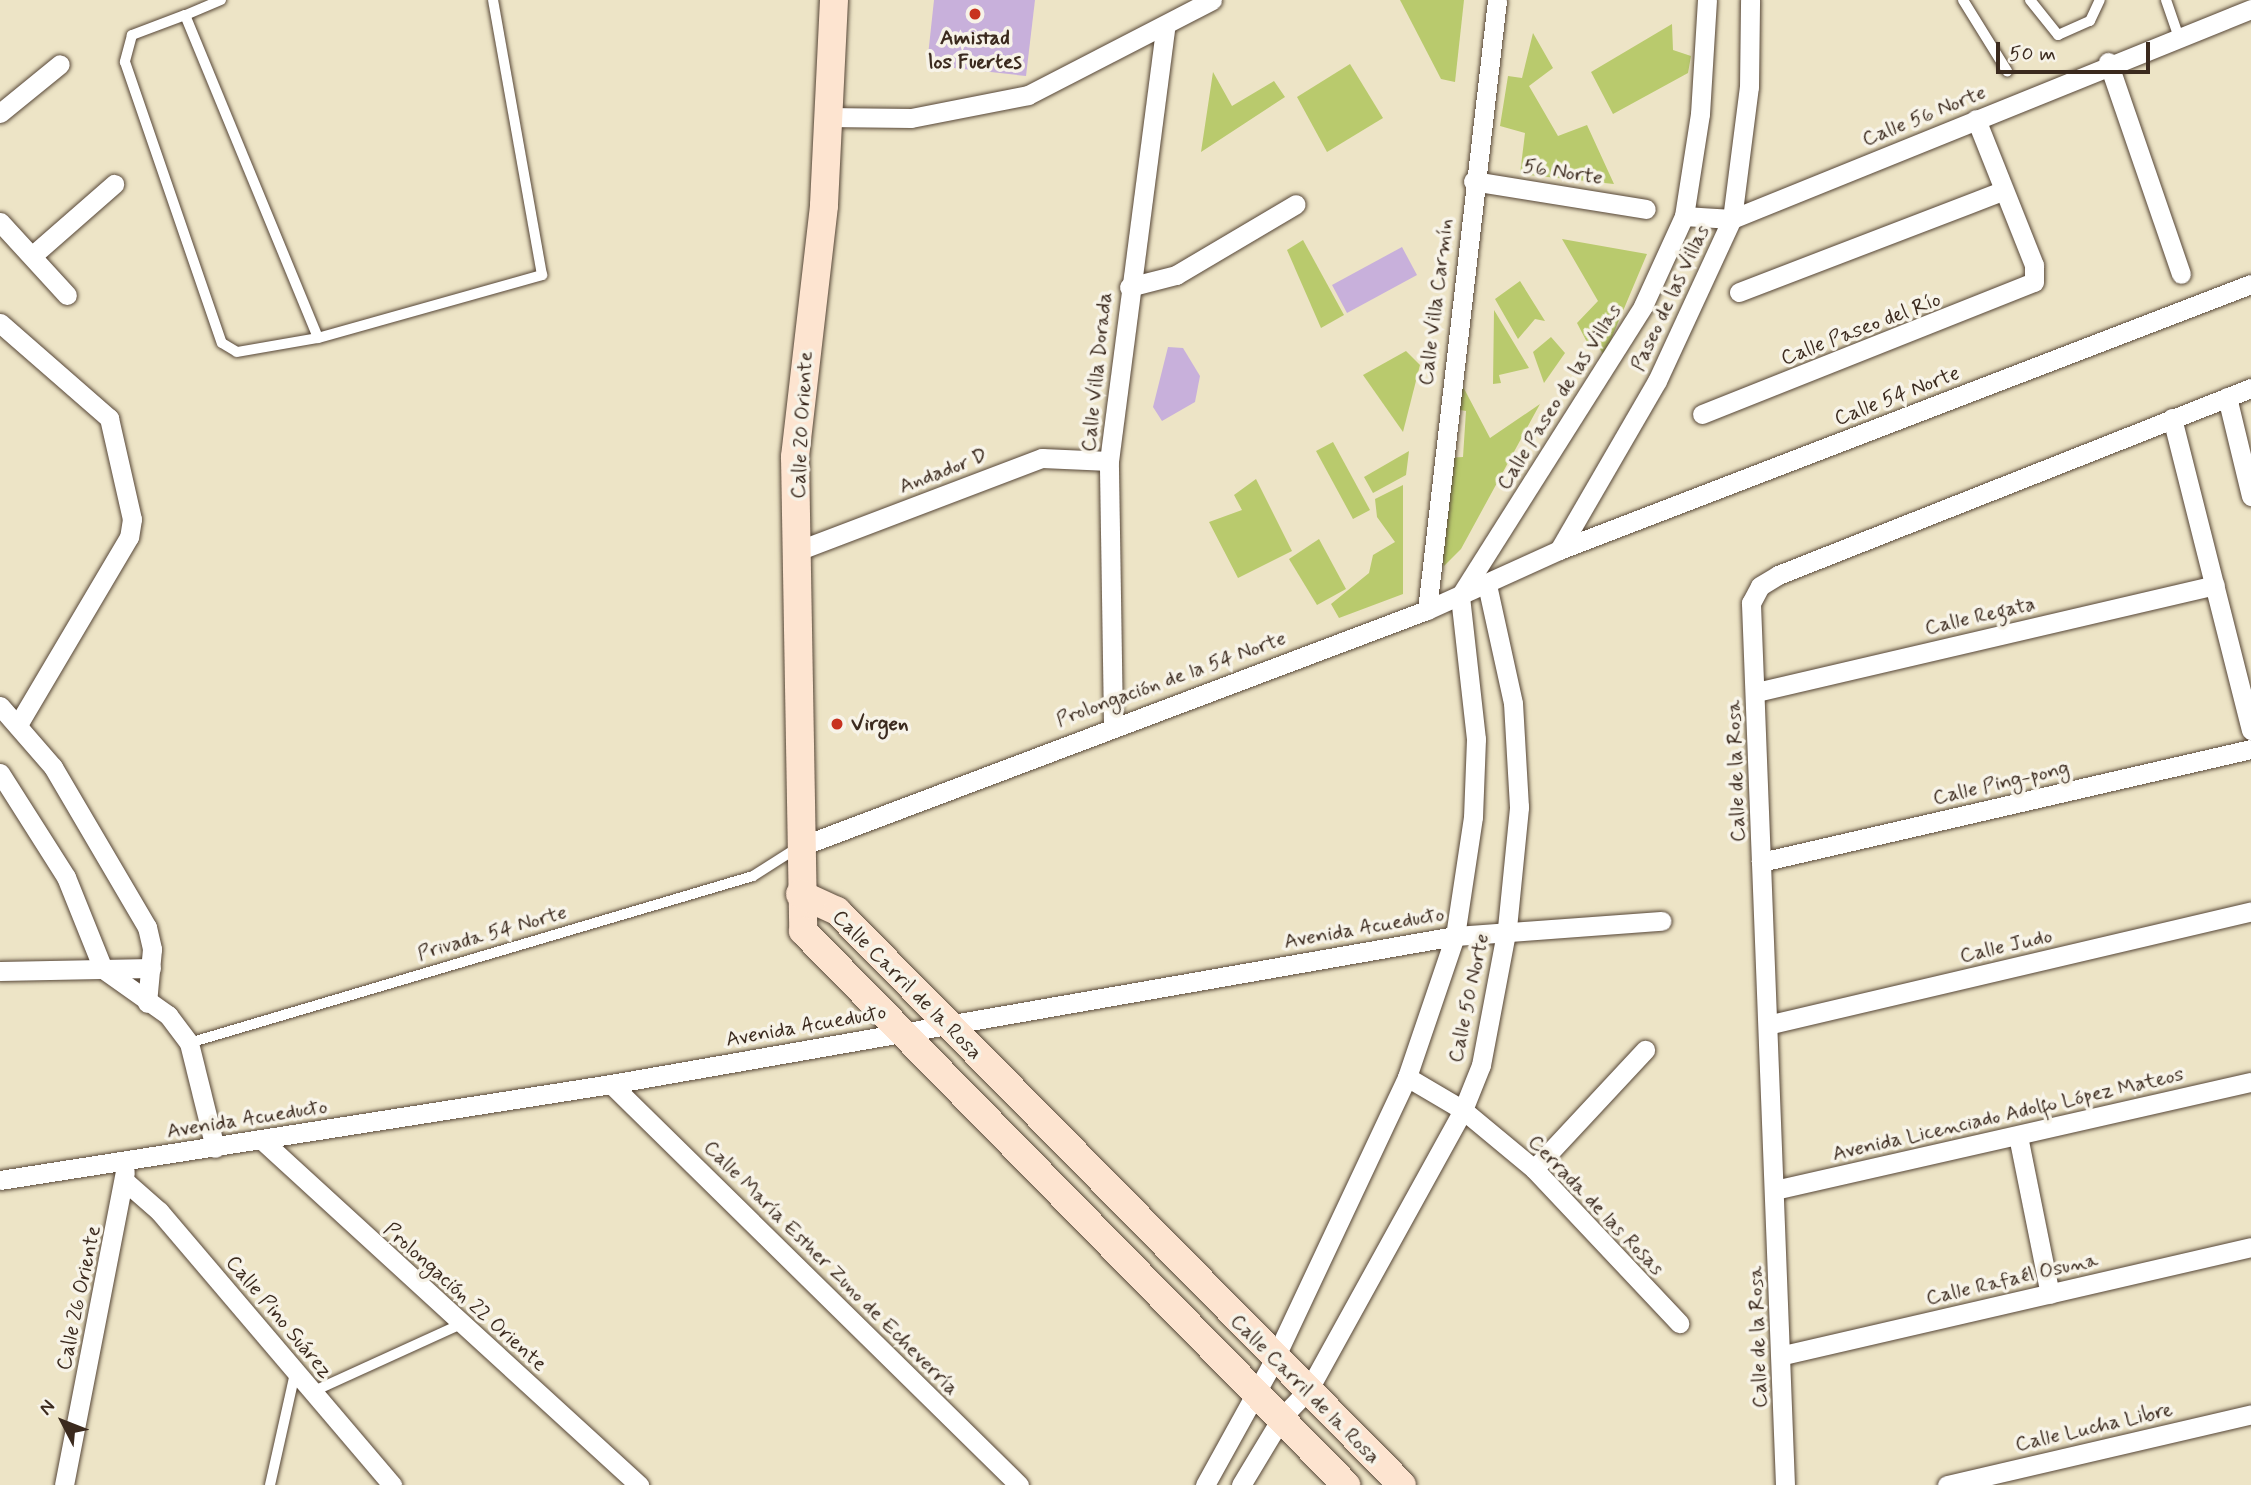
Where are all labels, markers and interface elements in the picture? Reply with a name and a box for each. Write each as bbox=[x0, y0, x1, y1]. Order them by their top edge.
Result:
marker: Amistad los Fuertes bbox=[967, 6, 983, 22]
place label: Amistad los Fuertes bbox=[927, 25, 1023, 75]
scale bar bbox=[1999, 28, 2153, 72]
text: 50 m bbox=[2009, 40, 2056, 68]
street label: Calle 56 Norte bbox=[1859, 80, 1989, 152]
street label: 56 Norte bbox=[1521, 153, 1605, 191]
street label: Calle Villa Carmín bbox=[1413, 217, 1459, 387]
street label: Paseo de las Villas bbox=[1625, 221, 1715, 375]
street label: Calle Paseo del Río bbox=[1780, 288, 1942, 370]
street label: Calle Villa Dorada bbox=[1076, 291, 1118, 453]
street label: Calle Paseo de las Villas bbox=[1493, 301, 1625, 493]
street label: Calle 20 Oriente bbox=[786, 351, 818, 499]
street label: Calle 54 Norte bbox=[1831, 361, 1963, 431]
street label: Andador D bbox=[895, 443, 991, 499]
street label: Calle Regata bbox=[1921, 591, 2039, 641]
street label: Prolongación de la 54 Norte bbox=[1052, 626, 1290, 732]
street label: Calle de la Rosa bbox=[1721, 701, 1751, 841]
place label: Virgen bbox=[851, 711, 909, 737]
marker: Virgen bbox=[829, 716, 845, 732]
street label: Calle Ping-pong bbox=[1931, 755, 2071, 811]
street label: Privada 54 Norte bbox=[414, 900, 570, 966]
street label: Avenida Acueducto bbox=[1283, 902, 1445, 954]
street label: Calle Carril de la Rosa bbox=[828, 906, 986, 1064]
street label: Calle Judo bbox=[1959, 923, 2053, 969]
street label: Calle 50 Norte bbox=[1443, 931, 1495, 1065]
street label: Avenida Acueducto bbox=[725, 1000, 887, 1052]
street label: Avenida Licenciado Adolfo López Mateos bbox=[1831, 1062, 2185, 1166]
street label: Avenida Acueducto bbox=[166, 1094, 328, 1144]
street label: Cerrada de las Rosas bbox=[1522, 1129, 1670, 1281]
street label: Calle María Esther Zuno de Echeverría bbox=[700, 1137, 962, 1399]
street label: Prolongación 22 Oriente bbox=[378, 1217, 552, 1377]
street label: Calle 26 Oriente bbox=[51, 1223, 107, 1373]
street label: Calle Rafaél Osuna bbox=[1927, 1248, 2097, 1310]
street label: Calle Pino Suárez bbox=[220, 1250, 338, 1384]
street label: Calle de la Rosa bbox=[1743, 1267, 1773, 1407]
street label: Calle Carril de la Rosa bbox=[1226, 1310, 1384, 1468]
north arrow bbox=[28, 1387, 98, 1457]
text: N bbox=[33, 1395, 61, 1421]
street label: Calle Lucha Libre bbox=[2014, 1397, 2174, 1457]

